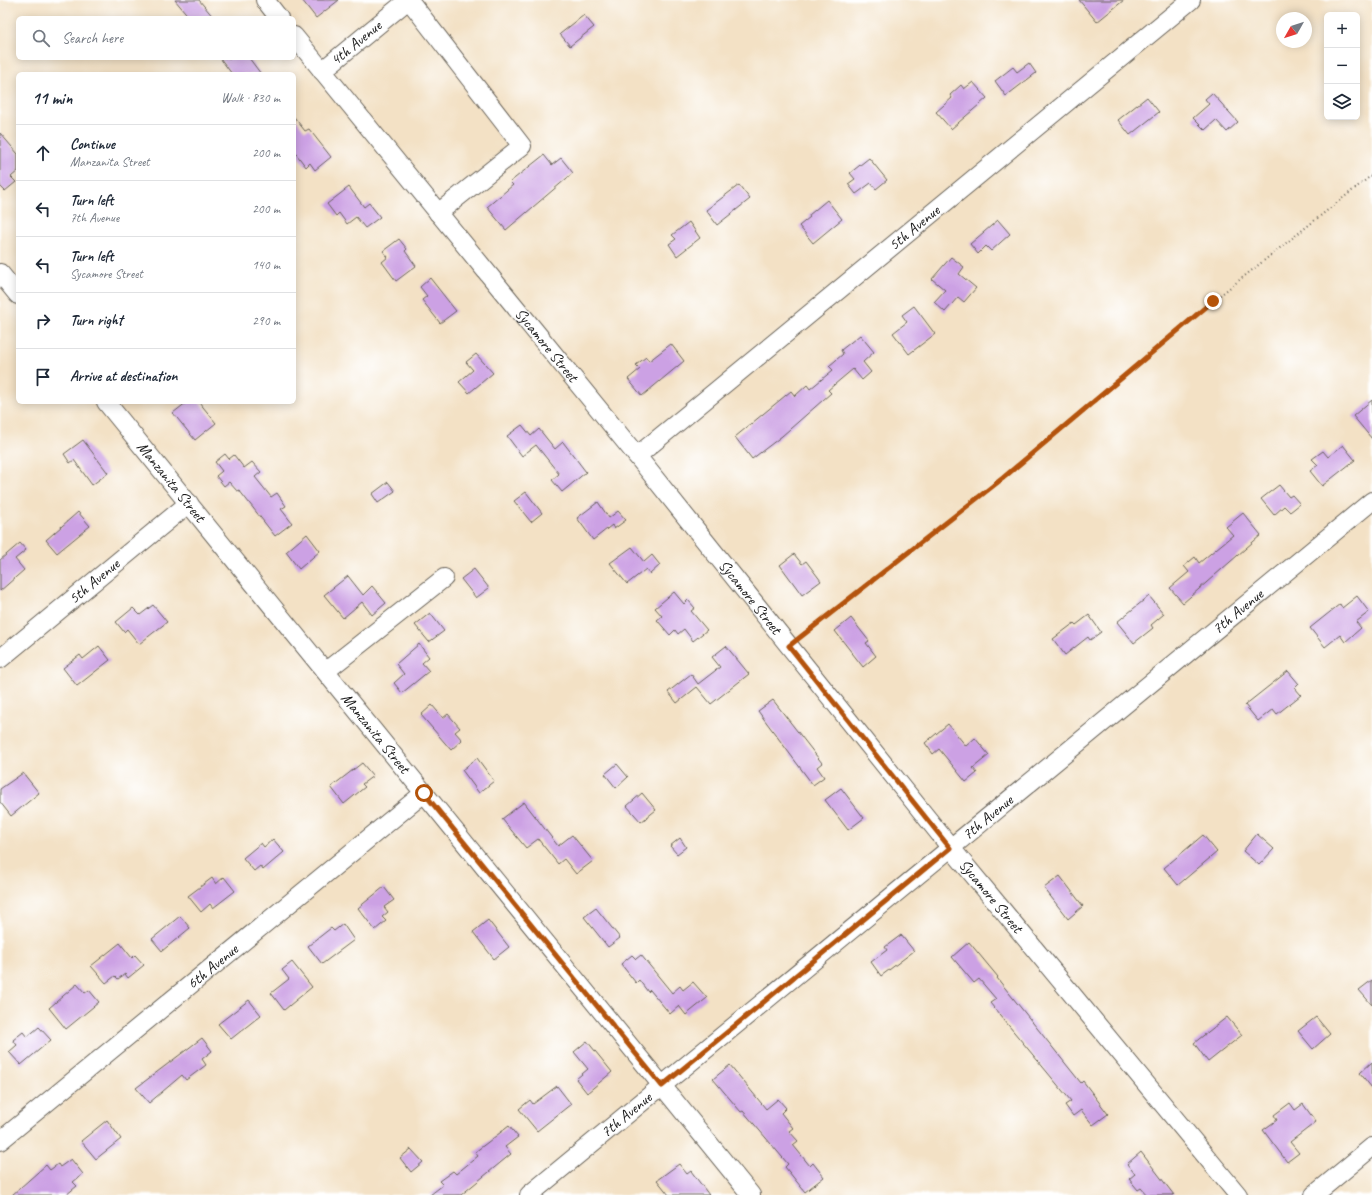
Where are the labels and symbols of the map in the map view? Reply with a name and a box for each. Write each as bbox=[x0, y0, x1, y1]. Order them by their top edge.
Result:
north arrow bbox=[1276, 12, 1312, 48]
street label: 4th Avenue bbox=[326, 15, 387, 70]
street label: 5th Avenue bbox=[884, 200, 945, 255]
route end bbox=[1204, 292, 1222, 310]
street label: Sycamore Street bbox=[510, 304, 584, 387]
street label: Manzanita Street bbox=[132, 438, 211, 528]
street label: 5th Avenue bbox=[64, 553, 125, 608]
street label: Sycamore Street bbox=[714, 556, 787, 640]
street label: 7th Avenue bbox=[1208, 583, 1269, 638]
street label: Manzanita Street bbox=[337, 689, 415, 779]
route start bbox=[415, 784, 433, 802]
street label: 7th Avenue bbox=[958, 789, 1019, 844]
street label: Sycamore Street bbox=[955, 855, 1028, 938]
street label: 6th Avenue bbox=[183, 938, 244, 993]
street label: 7th Avenue bbox=[597, 1087, 657, 1142]

